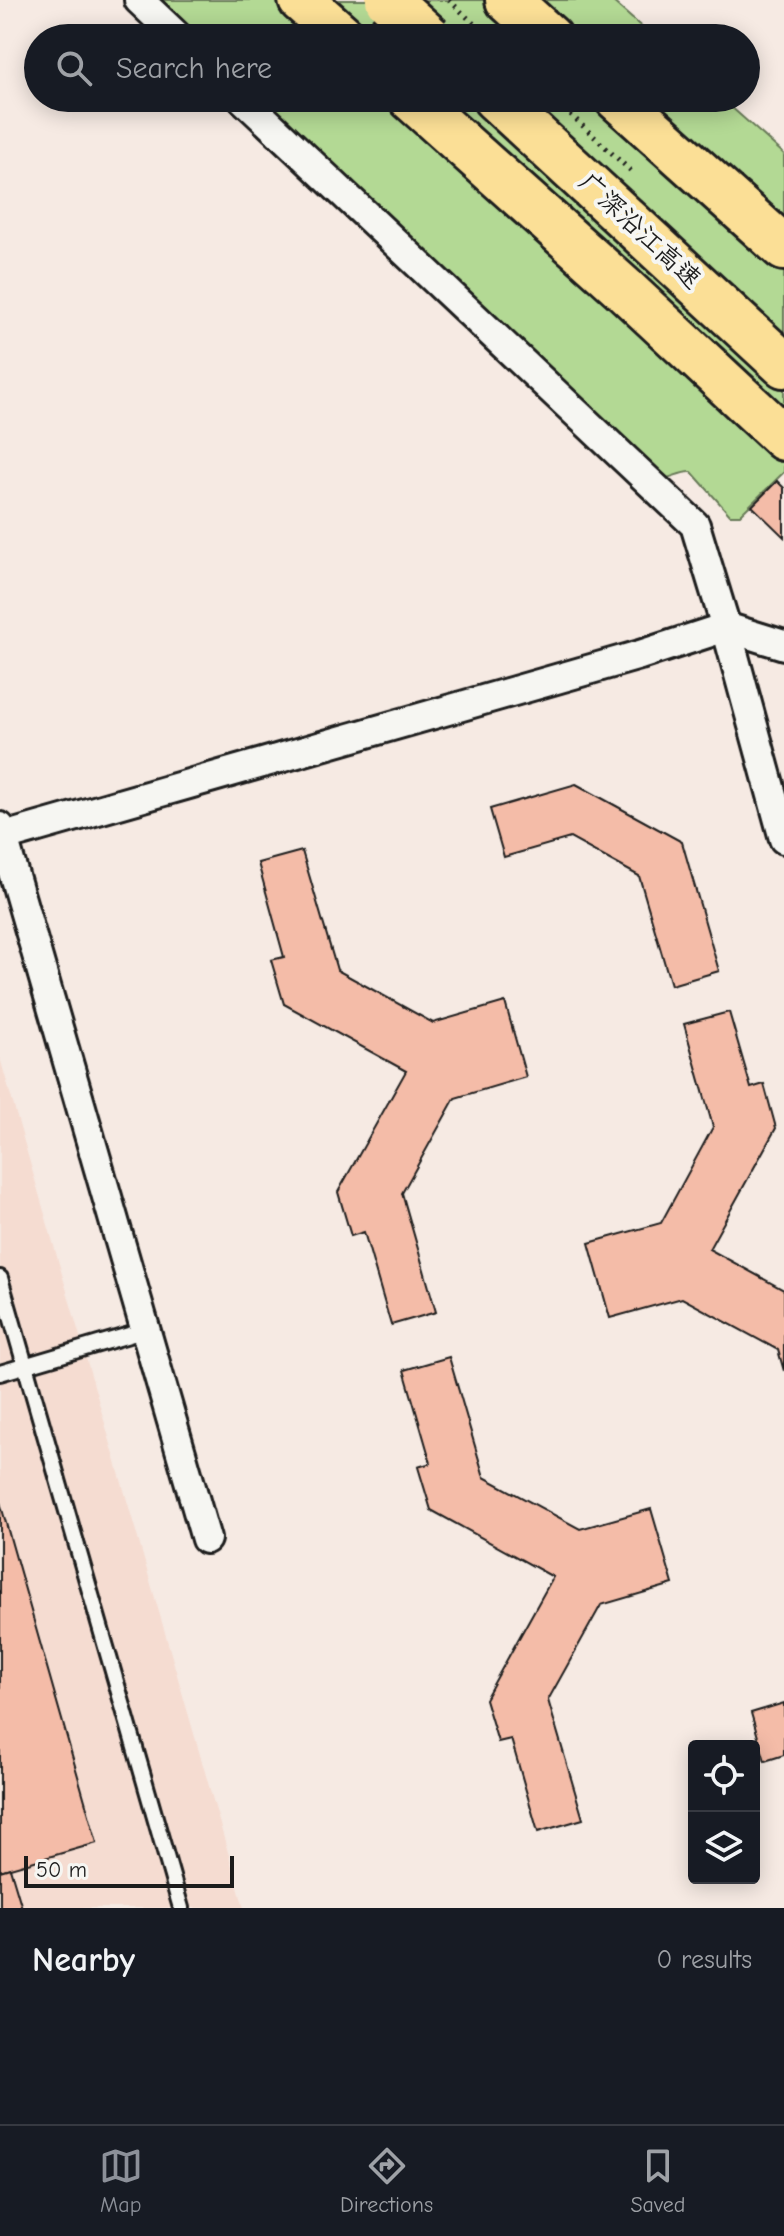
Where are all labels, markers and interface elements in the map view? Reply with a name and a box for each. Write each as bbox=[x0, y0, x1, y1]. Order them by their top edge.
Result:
search box bbox=[24, 24, 760, 112]
icon: search bbox=[52, 46, 96, 90]
text: Search here bbox=[116, 51, 272, 86]
street label: 广深沿江高速 bbox=[573, 167, 707, 295]
map controls bbox=[688, 1740, 760, 1884]
button: locate bbox=[688, 1740, 760, 1812]
button: layers bbox=[688, 1812, 760, 1884]
scale bar bbox=[24, 1852, 234, 1888]
text: 50 m bbox=[36, 1857, 87, 1883]
text: Nearby bbox=[32, 1940, 135, 1980]
text: 0 results bbox=[657, 1945, 752, 1975]
tab: Map bbox=[99, 2144, 143, 2218]
tab: Directions bbox=[340, 2144, 433, 2218]
tab: Saved bbox=[630, 2144, 685, 2218]

